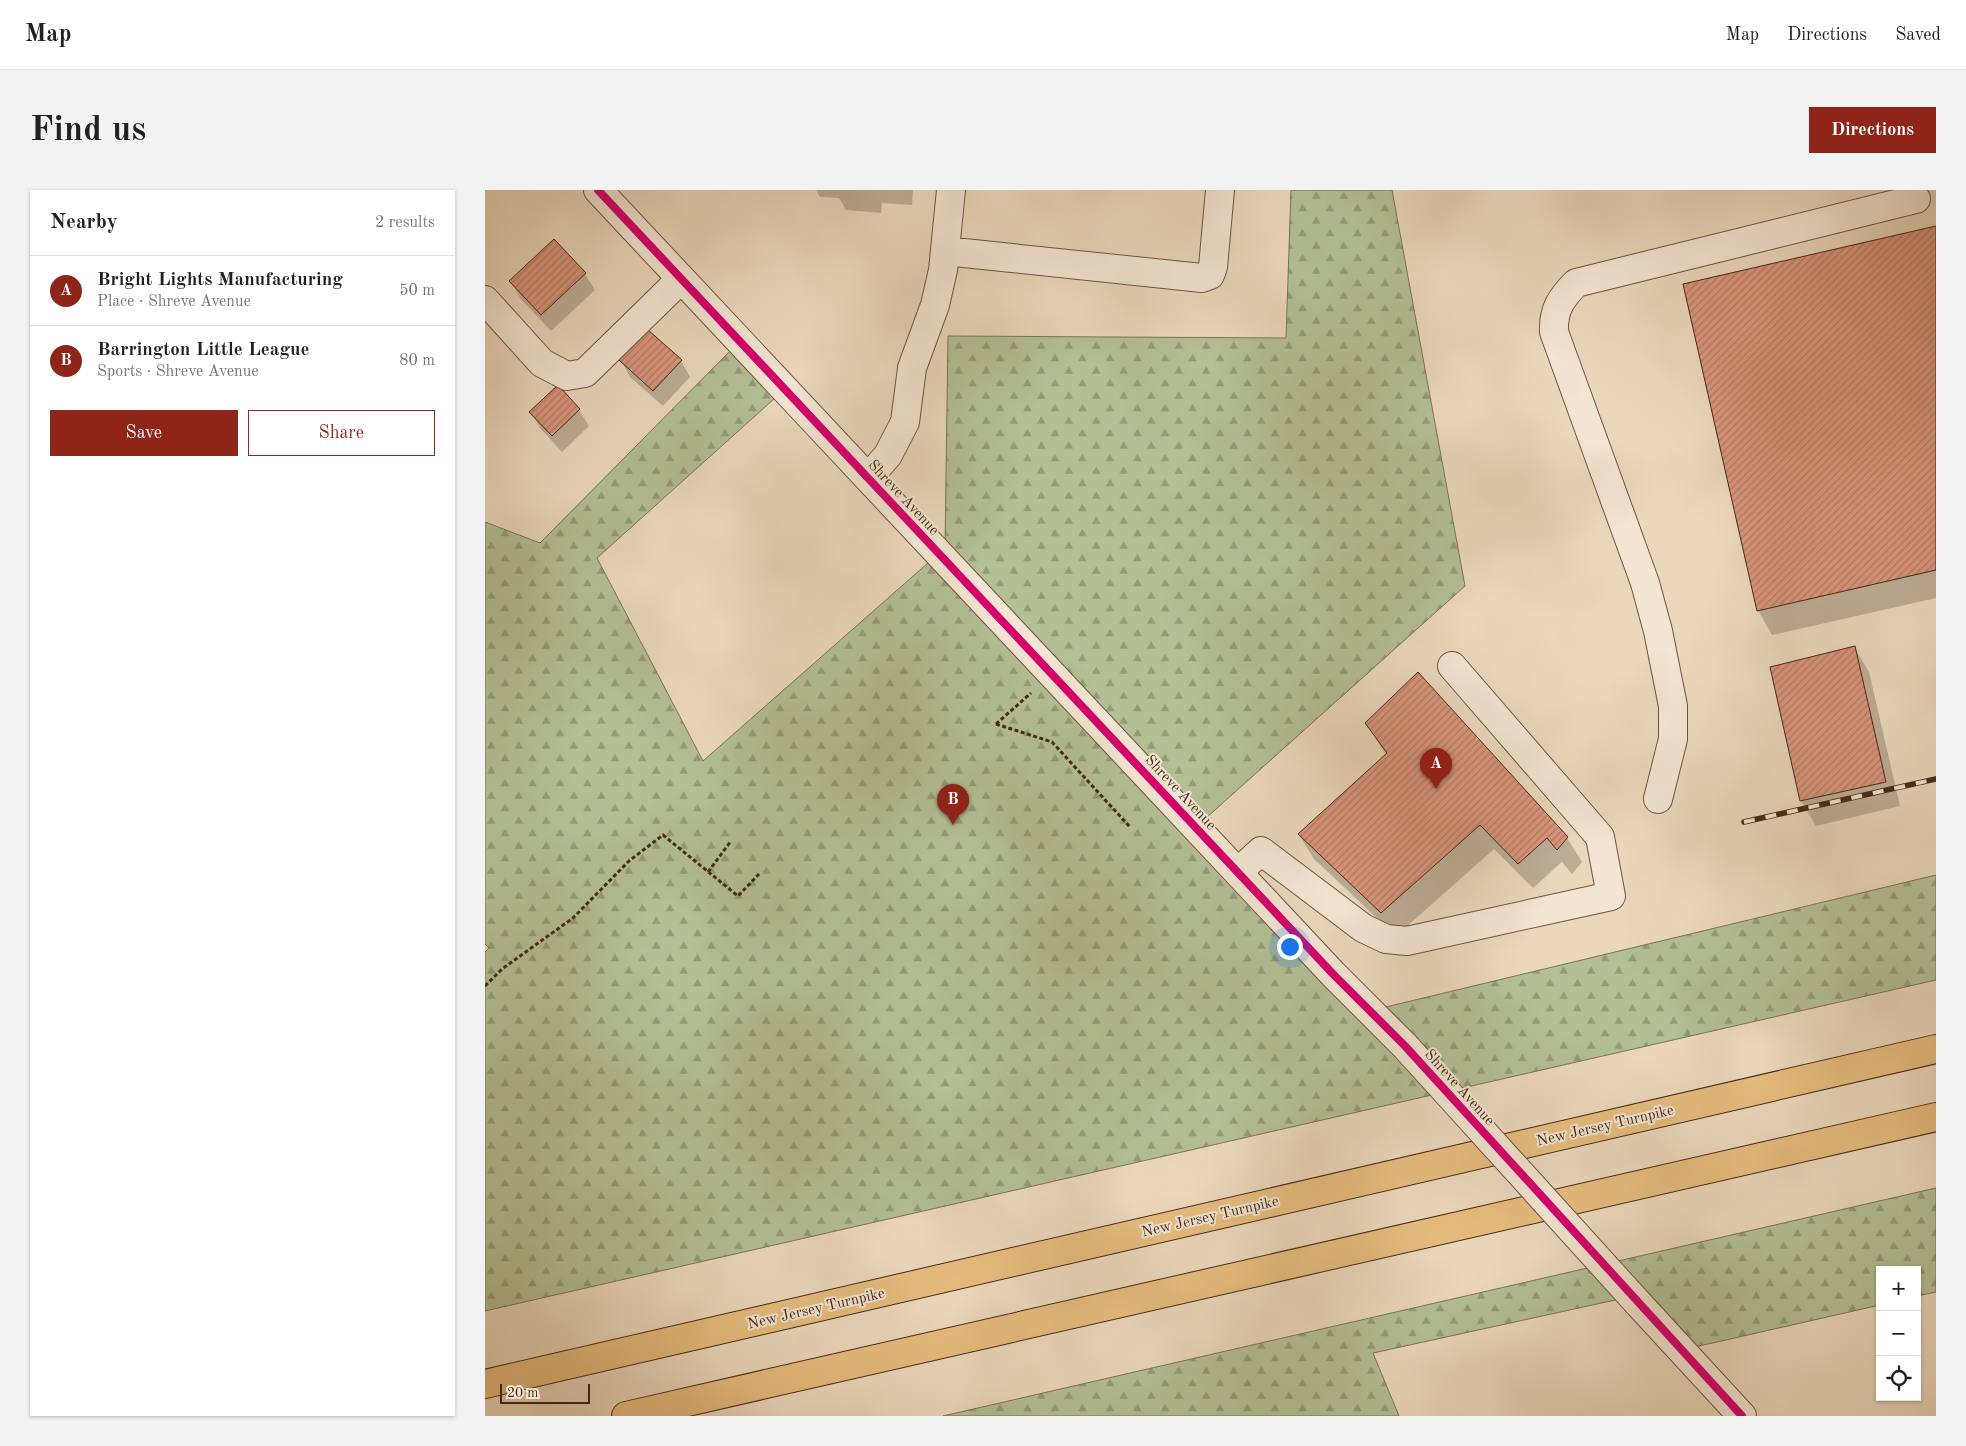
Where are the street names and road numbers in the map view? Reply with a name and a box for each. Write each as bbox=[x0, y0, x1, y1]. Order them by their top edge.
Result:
street label: Shreve Avenue bbox=[865, 458, 941, 538]
street label: Shreve Avenue bbox=[1142, 753, 1218, 833]
street label: Shreve Avenue bbox=[1421, 1047, 1497, 1129]
street label: New Jersey Turnpike bbox=[1535, 1103, 1676, 1150]
street label: New Jersey Turnpike bbox=[1140, 1194, 1281, 1241]
street label: New Jersey Turnpike bbox=[746, 1286, 887, 1333]

